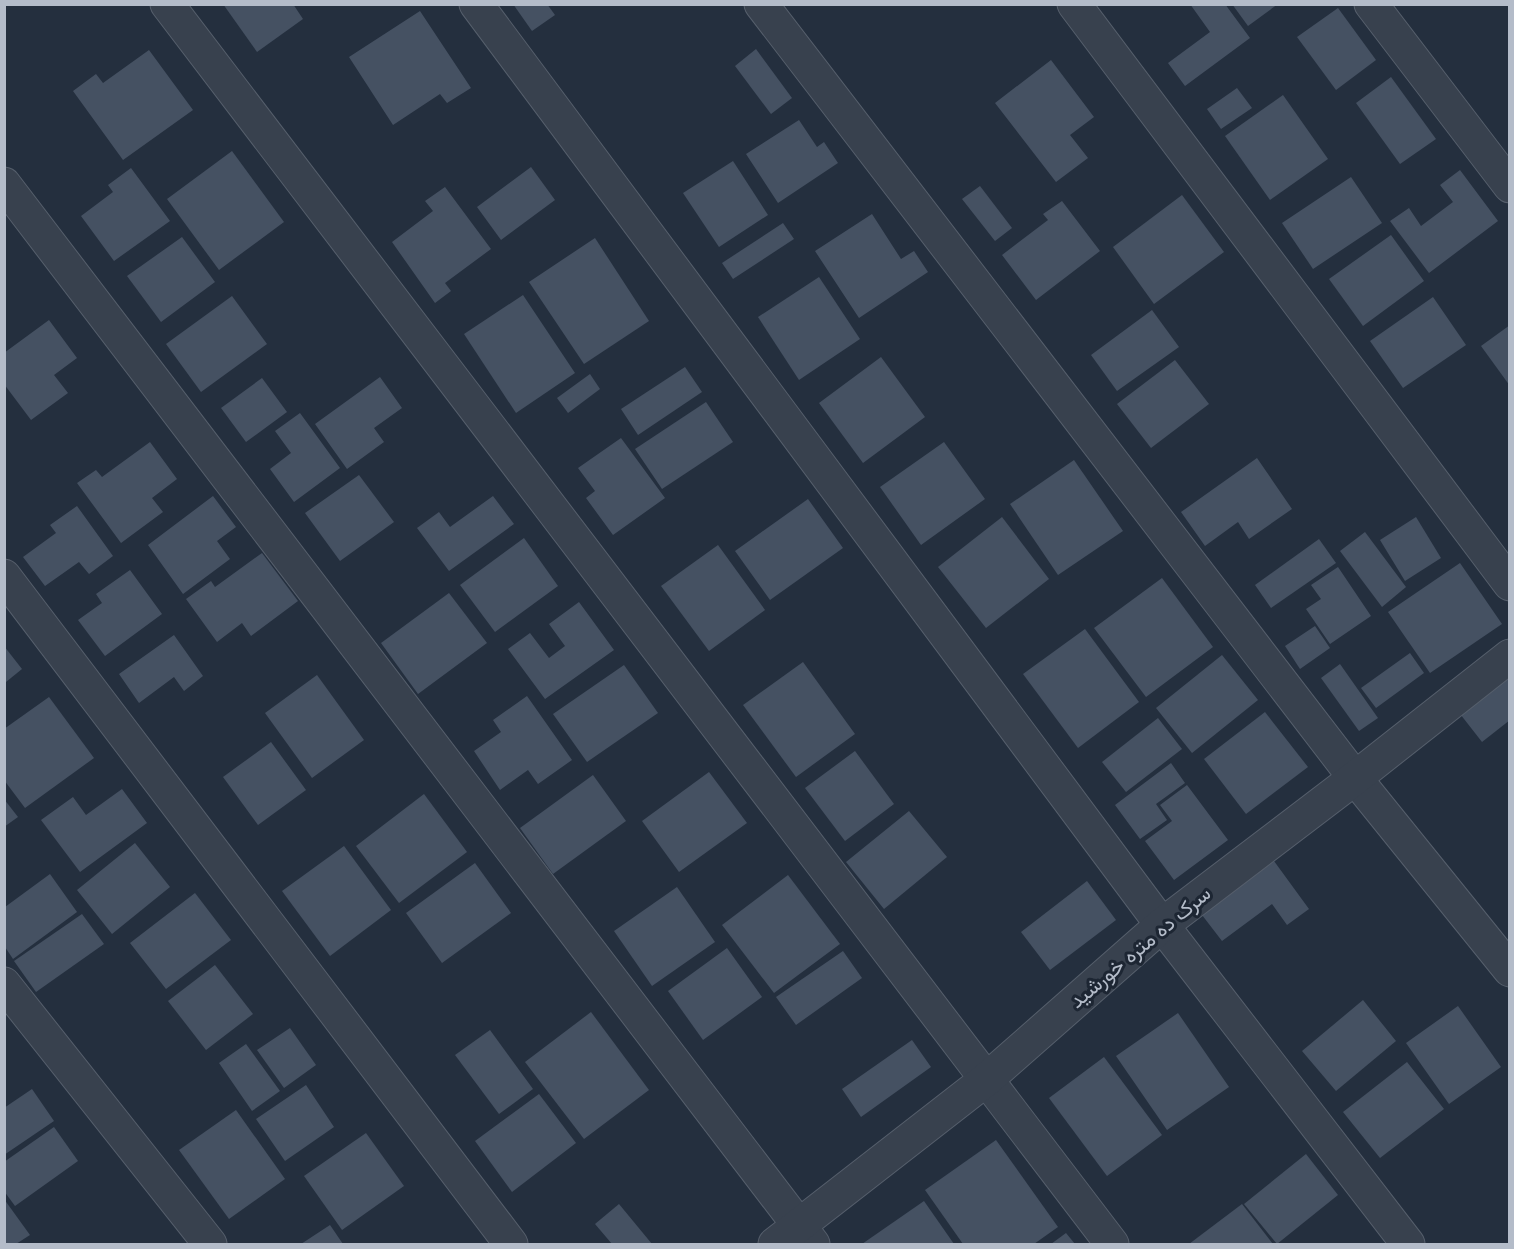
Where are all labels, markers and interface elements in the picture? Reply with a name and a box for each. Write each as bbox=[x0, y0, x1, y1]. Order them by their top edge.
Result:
street label: سرک ده متره خورشید bbox=[1064, 880, 1216, 1014]

